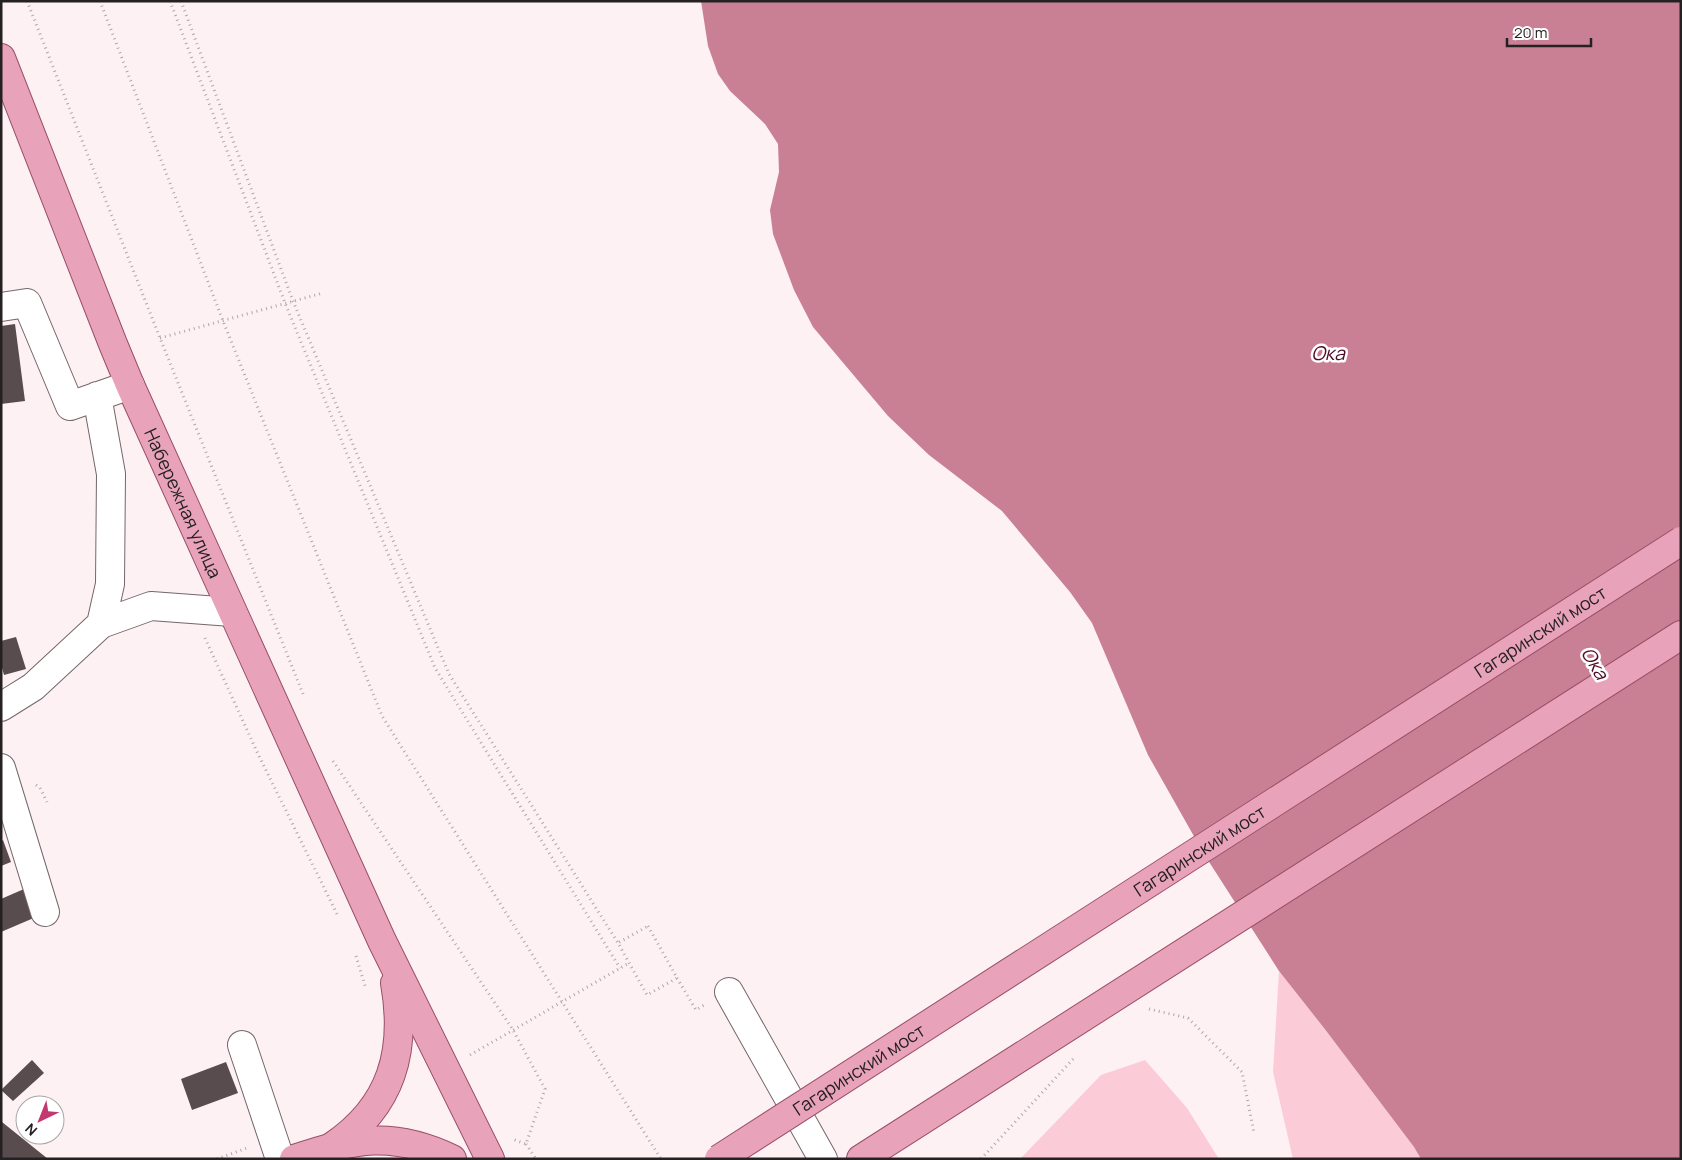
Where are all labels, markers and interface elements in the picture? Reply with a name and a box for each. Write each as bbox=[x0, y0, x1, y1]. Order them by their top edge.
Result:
scale bar bbox=[1507, 15, 1591, 47]
text: 20 m bbox=[1514, 22, 1547, 43]
water label: Ока bbox=[1311, 340, 1346, 366]
street label: Набережная улица bbox=[139, 424, 228, 582]
street label: Гагаринский мост bbox=[1469, 580, 1611, 683]
water label: Ока bbox=[1575, 642, 1616, 685]
street label: Гагаринский мост bbox=[1129, 799, 1270, 902]
street label: Гагаринский мост bbox=[788, 1018, 929, 1121]
north arrow bbox=[15, 1095, 65, 1145]
text: N bbox=[21, 1119, 41, 1140]

